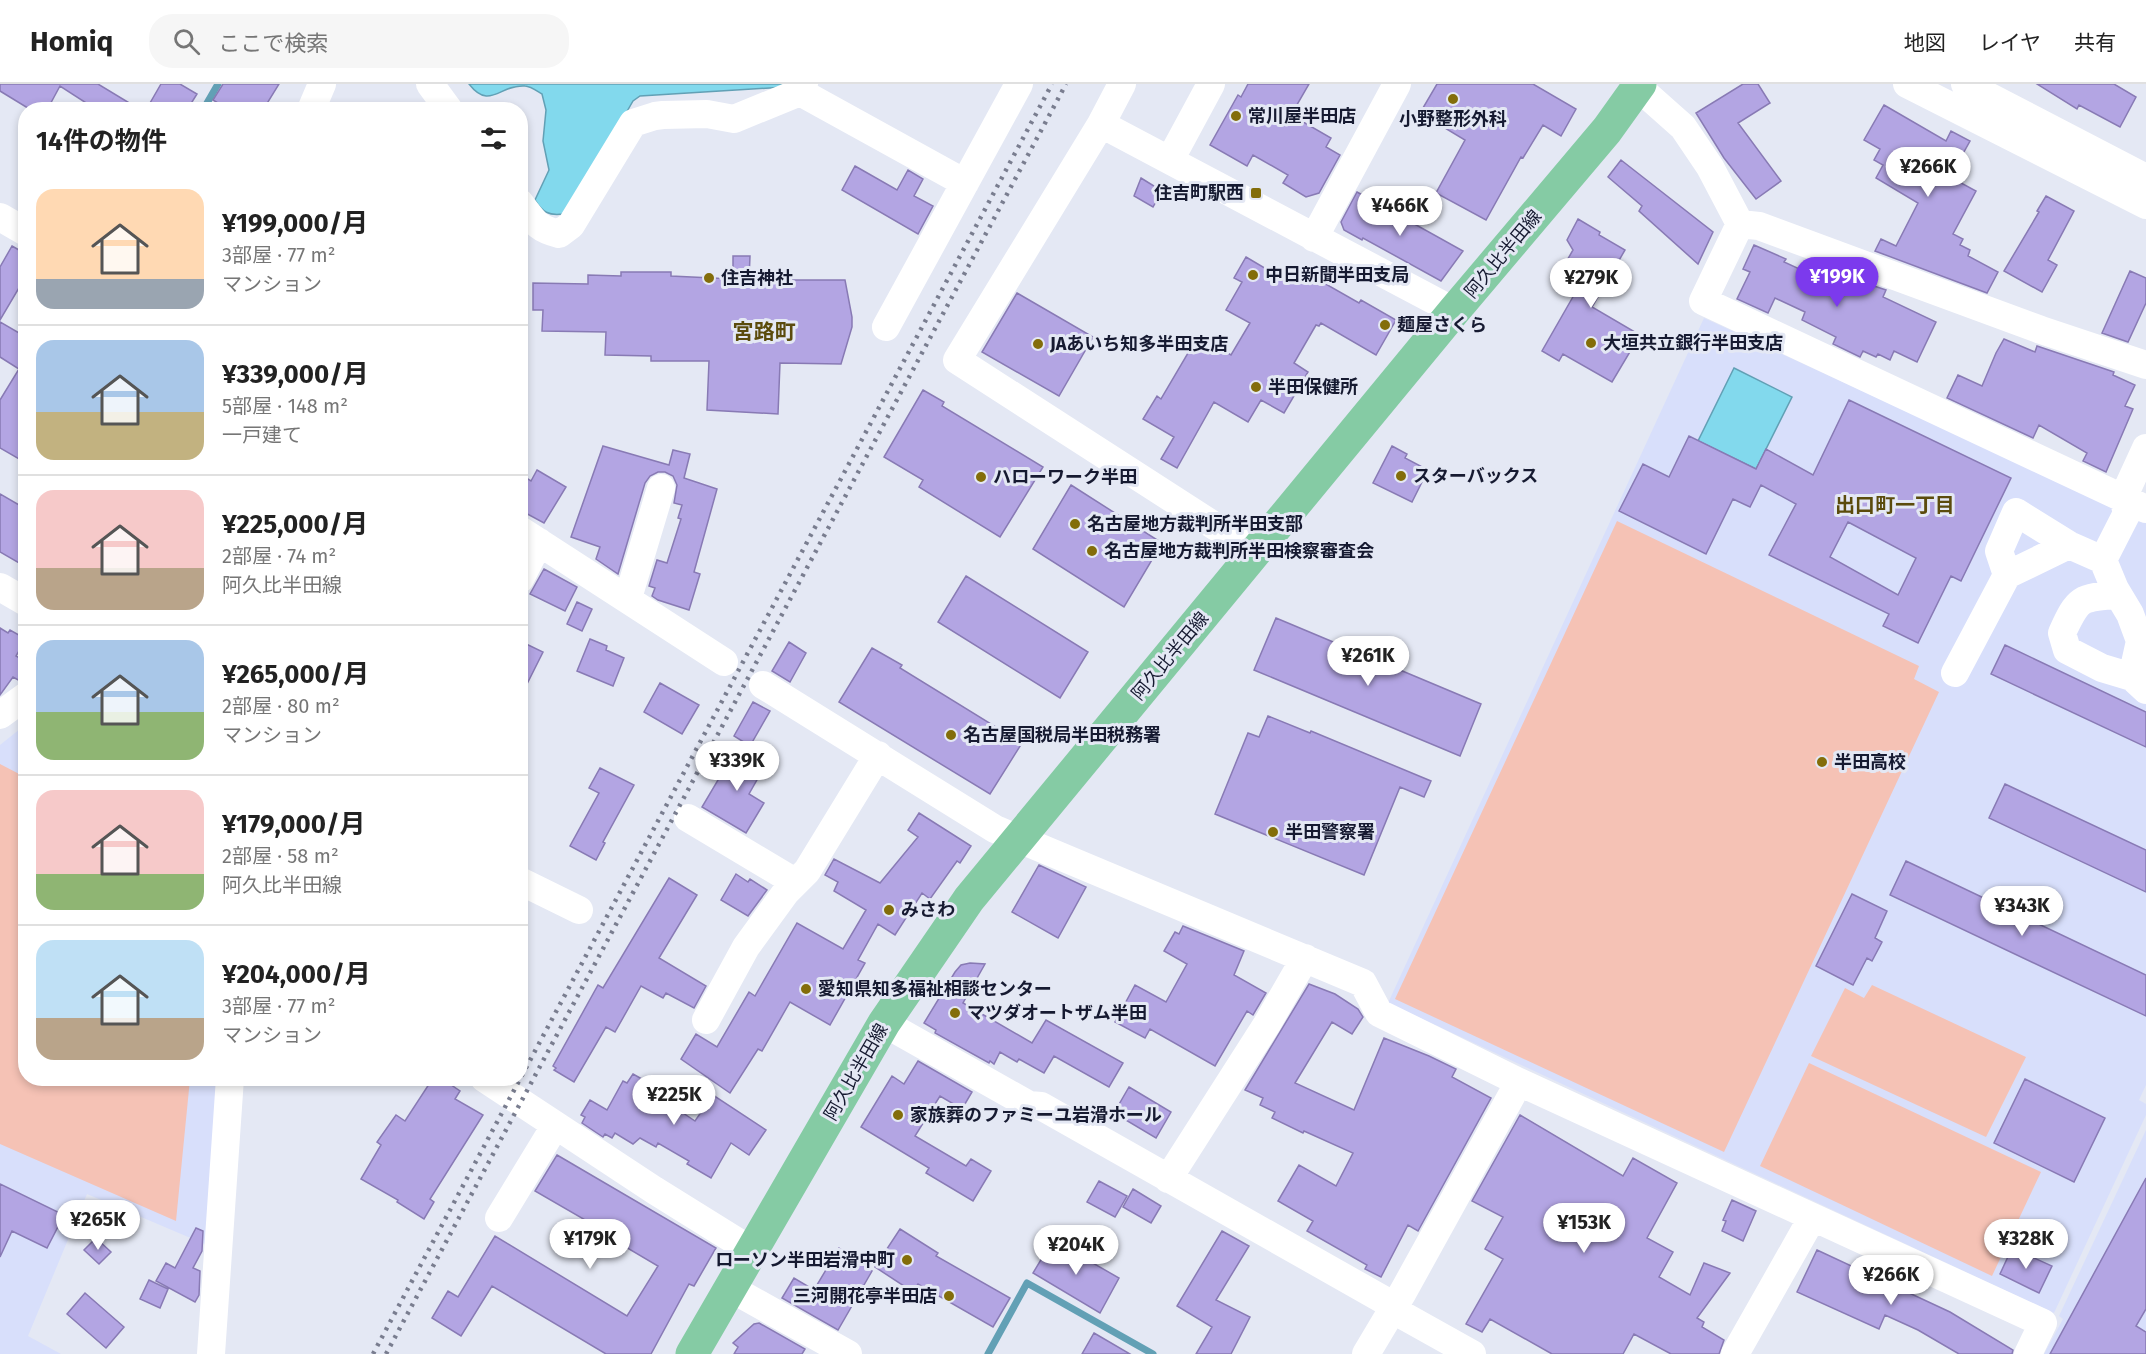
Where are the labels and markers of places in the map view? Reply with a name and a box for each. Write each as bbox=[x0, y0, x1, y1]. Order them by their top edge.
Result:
marker: 小野整形外科 bbox=[1446, 92, 1460, 106]
place label: 常川屋半田店 bbox=[1248, 105, 1356, 127]
place label: 小野整形外科 bbox=[1399, 108, 1507, 130]
marker: 常川屋半田店 bbox=[1229, 109, 1243, 123]
pin: ¥266K bbox=[1886, 147, 1970, 198]
place label: 住吉町駅西 bbox=[1154, 182, 1244, 204]
marker: 住吉町駅西 bbox=[1249, 186, 1263, 200]
pin: ¥466K bbox=[1358, 186, 1442, 237]
pin: ¥199K bbox=[1795, 257, 1879, 308]
pin: ¥279K bbox=[1549, 258, 1633, 309]
place label: 中日新聞半田支局 bbox=[1265, 264, 1409, 286]
place label: 住吉神社 bbox=[721, 267, 793, 289]
marker: 中日新聞半田支局 bbox=[1246, 268, 1260, 282]
marker: 住吉神社 bbox=[702, 271, 716, 285]
place label: 麺屋さくら bbox=[1397, 314, 1487, 336]
marker: 麺屋さくら bbox=[1378, 318, 1392, 332]
place label: 大垣共立銀行半田支店 bbox=[1603, 332, 1783, 354]
place label: JAあいち知多半田支店 bbox=[1049, 333, 1228, 355]
marker: 大垣共立銀行半田支店 bbox=[1584, 336, 1598, 350]
marker: JAあいち知多半田支店 bbox=[1031, 337, 1045, 351]
place label: 半田保健所 bbox=[1268, 376, 1358, 398]
marker: 半田保健所 bbox=[1249, 380, 1263, 394]
place label: スターバックス bbox=[1413, 465, 1538, 487]
place label: ハローワーク半田 bbox=[993, 466, 1137, 488]
marker: スターバックス bbox=[1394, 469, 1408, 483]
marker: ハローワーク半田 bbox=[974, 470, 988, 484]
place label: 名古屋地方裁判所半田支部 bbox=[1087, 513, 1303, 535]
marker: 名古屋地方裁判所半田支部 bbox=[1068, 517, 1082, 531]
place label: 名古屋地方裁判所半田検察審査会 bbox=[1104, 540, 1374, 562]
marker: 名古屋地方裁判所半田検察審査会 bbox=[1085, 544, 1099, 558]
pin: ¥261K bbox=[1326, 636, 1410, 687]
place label: 名古屋国税局半田税務署 bbox=[963, 724, 1161, 746]
marker: 名古屋国税局半田税務署 bbox=[944, 728, 958, 742]
pin: ¥339K bbox=[695, 741, 779, 792]
place label: 半田高校 bbox=[1834, 751, 1906, 773]
marker: 半田高校 bbox=[1815, 755, 1829, 769]
place label: 半田警察署 bbox=[1285, 821, 1375, 843]
marker: 半田警察署 bbox=[1266, 825, 1280, 839]
pin: ¥343K bbox=[1980, 886, 2064, 937]
place label: みさわ bbox=[901, 899, 955, 921]
marker: みさわ bbox=[882, 903, 896, 917]
place label: 愛知県知多福祉相談センター bbox=[818, 978, 1052, 1000]
marker: 愛知県知多福祉相談センター bbox=[799, 982, 813, 996]
place label: マツダオートザム半田 bbox=[967, 1002, 1147, 1024]
marker: マツダオートザム半田 bbox=[948, 1006, 962, 1020]
pin: ¥225K bbox=[632, 1075, 716, 1126]
place label: 家族葬のファミーユ岩滑ホール bbox=[910, 1104, 1162, 1126]
marker: 家族葬のファミーユ岩滑ホール bbox=[891, 1108, 905, 1122]
pin: ¥265K bbox=[56, 1200, 140, 1251]
pin: ¥153K bbox=[1542, 1203, 1626, 1254]
pin: ¥179K bbox=[548, 1219, 632, 1270]
pin: ¥328K bbox=[1984, 1219, 2068, 1270]
pin: ¥204K bbox=[1034, 1225, 1118, 1276]
place label: ローソン半田岩滑中町 bbox=[715, 1249, 895, 1271]
marker: ローソン半田岩滑中町 bbox=[900, 1253, 914, 1267]
pin: ¥266K bbox=[1849, 1255, 1933, 1306]
place label: 三河開花亭半田店 bbox=[793, 1285, 937, 1307]
marker: 三河開花亭半田店 bbox=[942, 1289, 956, 1303]

